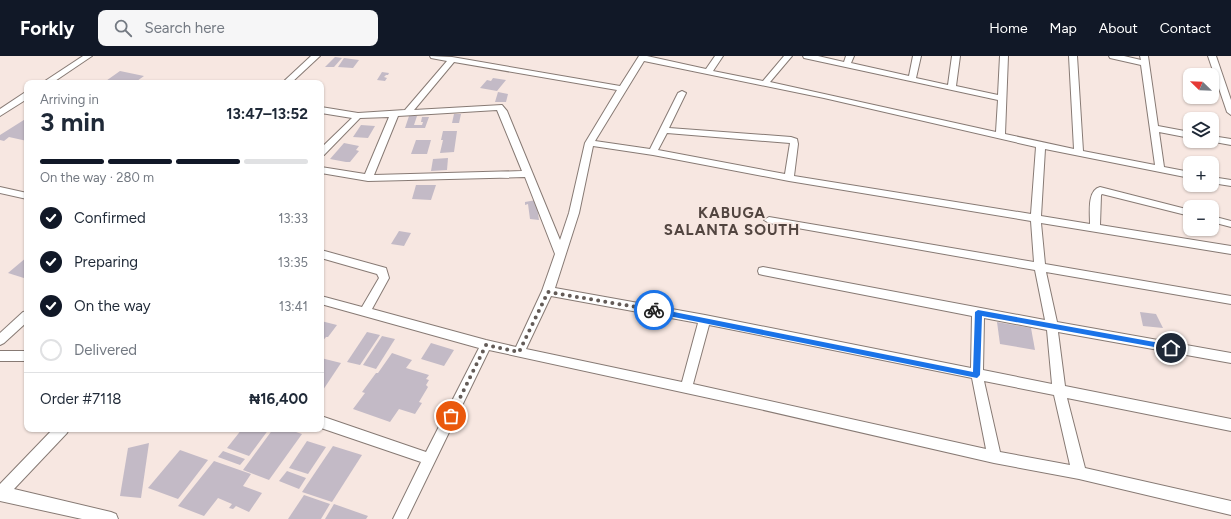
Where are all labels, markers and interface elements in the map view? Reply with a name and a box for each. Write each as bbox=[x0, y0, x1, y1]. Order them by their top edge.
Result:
search box bbox=[98, 10, 378, 46]
text: Forkly bbox=[20, 17, 74, 40]
icon: search bbox=[112, 17, 134, 39]
text: Search here bbox=[144, 19, 225, 37]
text: Home bbox=[989, 20, 1028, 37]
text: Map bbox=[1050, 20, 1077, 37]
text: About bbox=[1099, 20, 1138, 37]
text: Contact bbox=[1160, 20, 1211, 37]
north arrow bbox=[1183, 68, 1219, 104]
map controls bbox=[1183, 68, 1219, 236]
text: Arriving in bbox=[40, 92, 99, 107]
text: 13:47–13:52 bbox=[226, 105, 308, 123]
text: 3 min bbox=[40, 106, 105, 138]
button: layers bbox=[1183, 112, 1219, 148]
button: + bbox=[1183, 156, 1219, 192]
text: On the way · 280 m bbox=[40, 170, 154, 185]
button: − bbox=[1183, 200, 1219, 236]
district label: KABUGA SALANTA SOUTH bbox=[664, 204, 800, 239]
icon: check bbox=[40, 207, 62, 229]
text: Confirmed bbox=[74, 209, 146, 227]
text: 13:33 bbox=[278, 211, 308, 226]
icon: check bbox=[40, 251, 62, 273]
text: Preparing bbox=[74, 253, 138, 271]
text: 13:35 bbox=[278, 255, 308, 270]
courier bbox=[634, 290, 674, 330]
icon: check bbox=[40, 295, 62, 317]
text: On the way bbox=[74, 297, 151, 315]
text: 13:41 bbox=[279, 299, 308, 314]
icon: bike bbox=[643, 299, 665, 321]
pin bbox=[1154, 331, 1188, 365]
icon: home bbox=[1160, 337, 1182, 359]
text: Delivered bbox=[74, 341, 137, 359]
text: Order #7118 bbox=[40, 390, 122, 408]
text: ₦16,400 bbox=[249, 390, 308, 408]
pin bbox=[434, 399, 468, 433]
icon: bag bbox=[440, 405, 462, 427]

